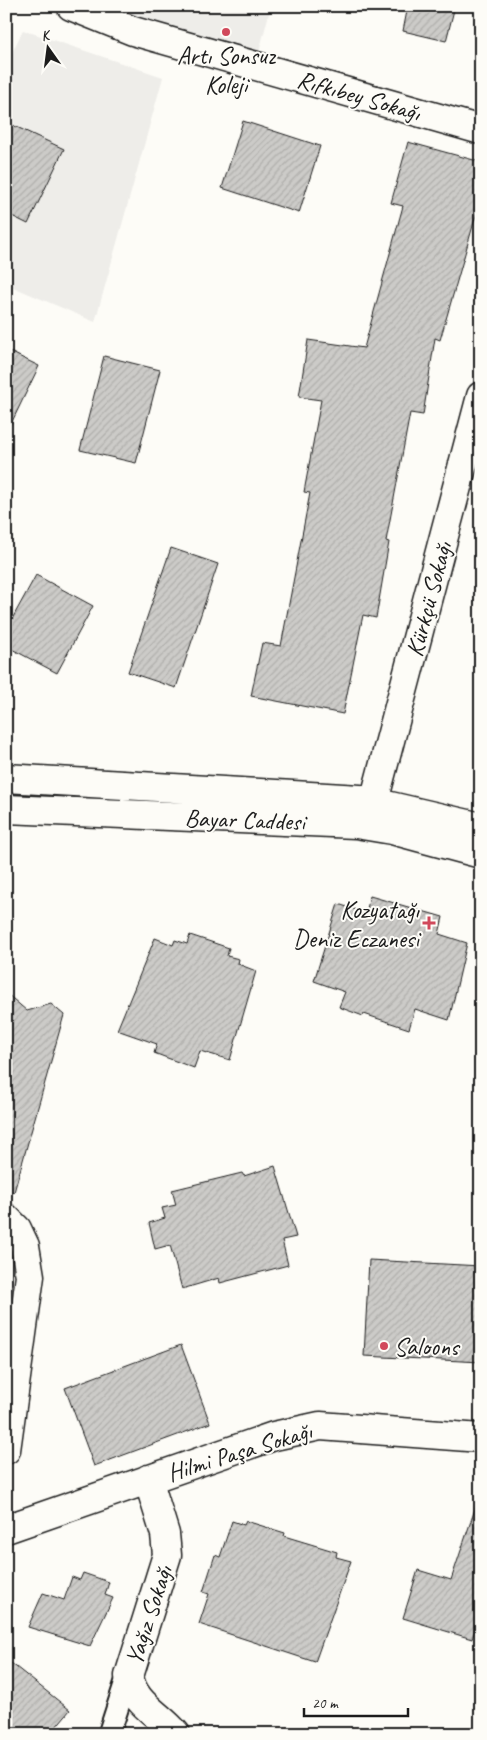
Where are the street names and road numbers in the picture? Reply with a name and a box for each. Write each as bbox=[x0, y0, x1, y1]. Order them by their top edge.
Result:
street label: Rıfkıbey Sokağı bbox=[293, 63, 425, 129]
street label: Kürkçü Sokağı bbox=[398, 537, 460, 660]
street label: Bayar Caddesi bbox=[184, 802, 309, 838]
street label: Hilmi Paşa Sokağı bbox=[163, 1414, 317, 1489]
street label: Yağız Sokağı bbox=[118, 1560, 180, 1669]

